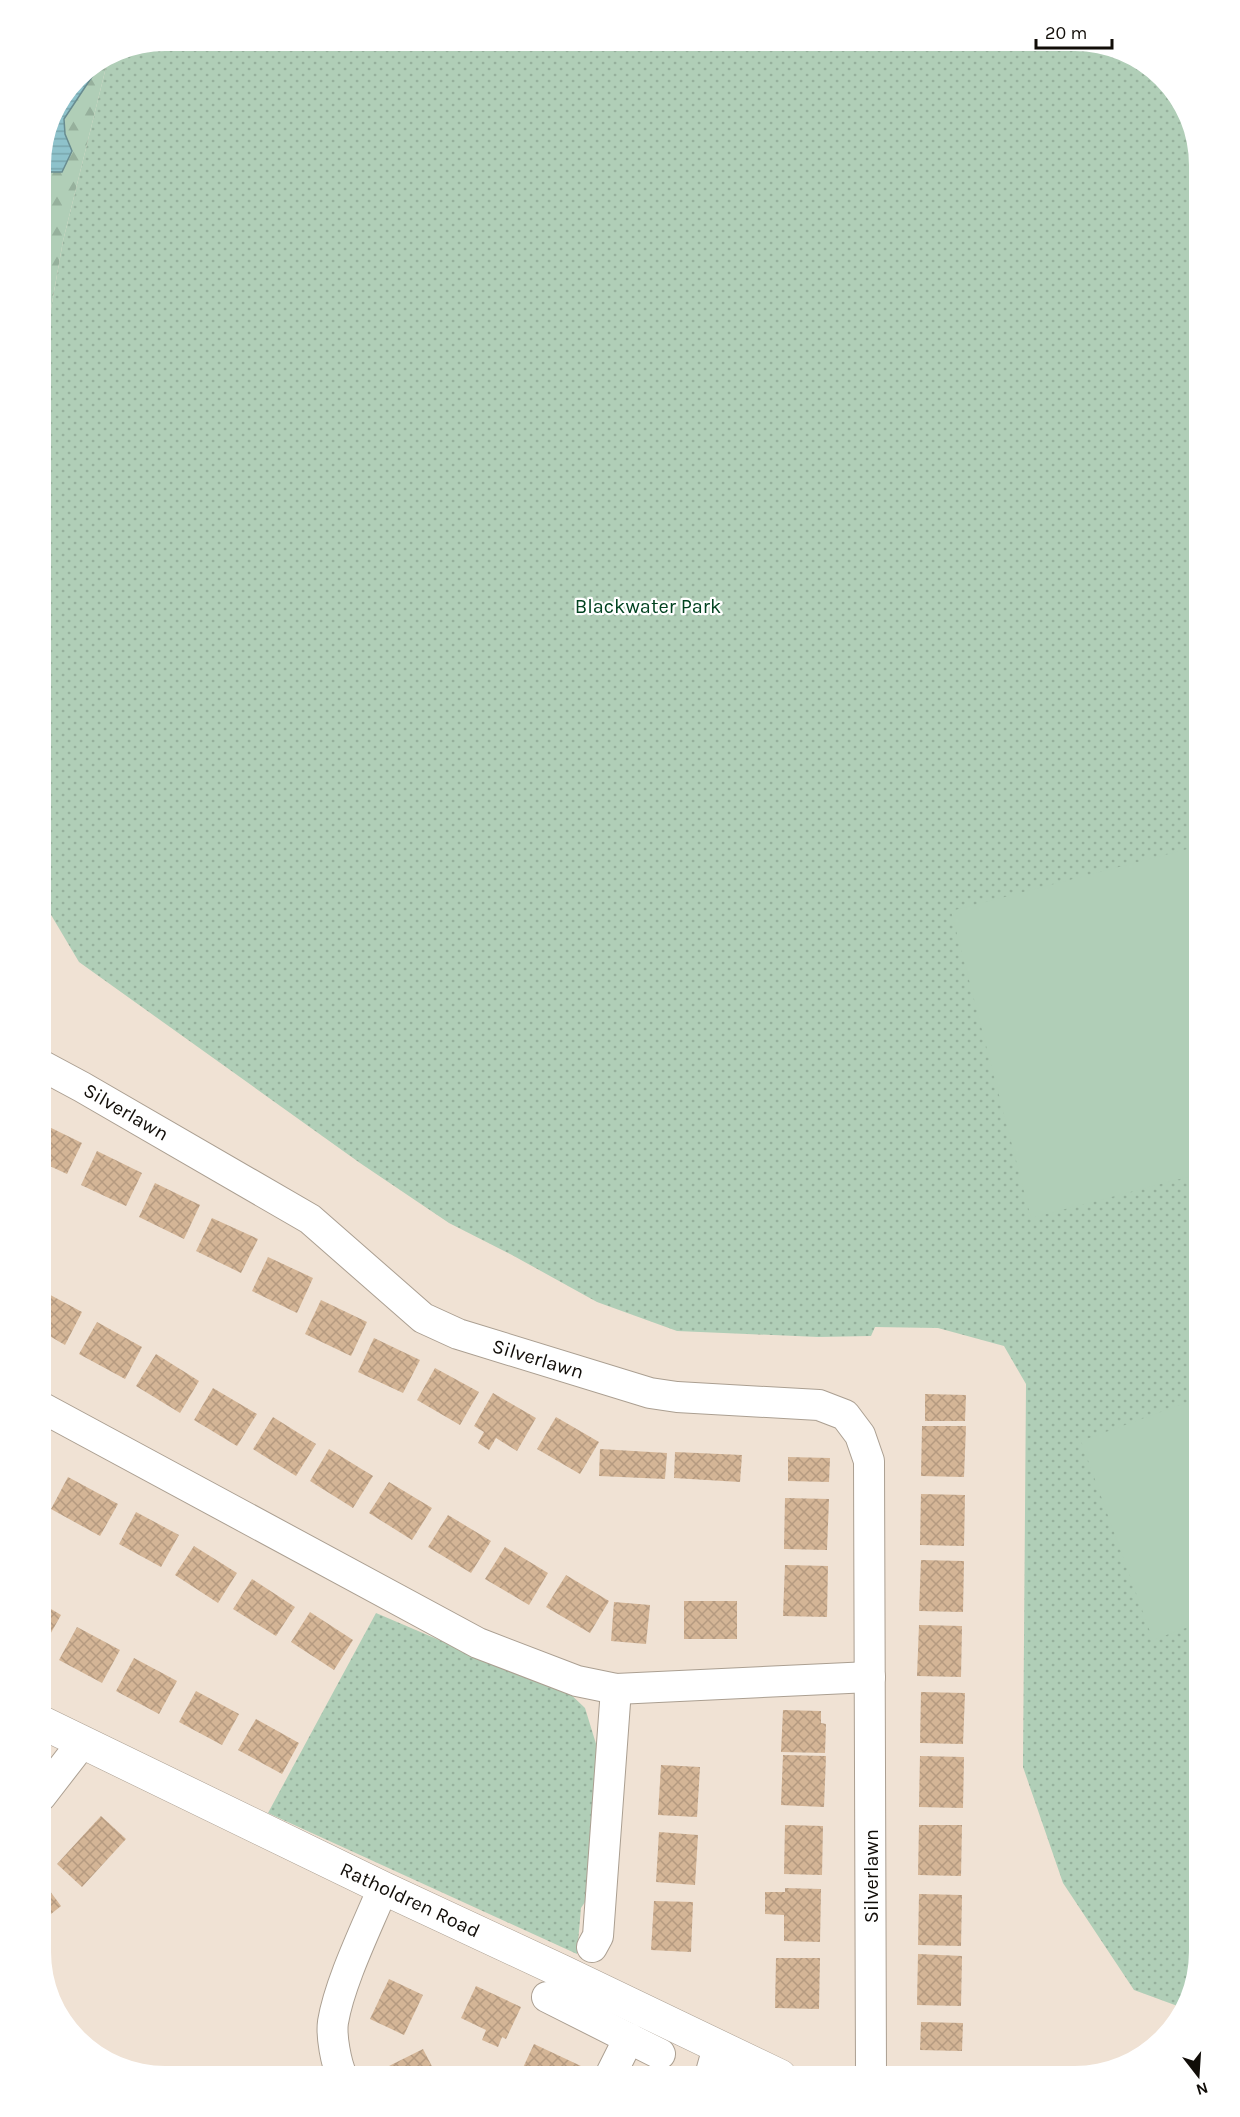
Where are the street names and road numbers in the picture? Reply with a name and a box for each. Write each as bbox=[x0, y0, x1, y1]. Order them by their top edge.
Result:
street label: Silverlawn bbox=[79, 1078, 173, 1146]
street label: Silverlawn bbox=[490, 1334, 586, 1384]
street label: Silverlawn bbox=[860, 1829, 883, 1923]
street label: Ratholdren Road bbox=[336, 1858, 484, 1942]

